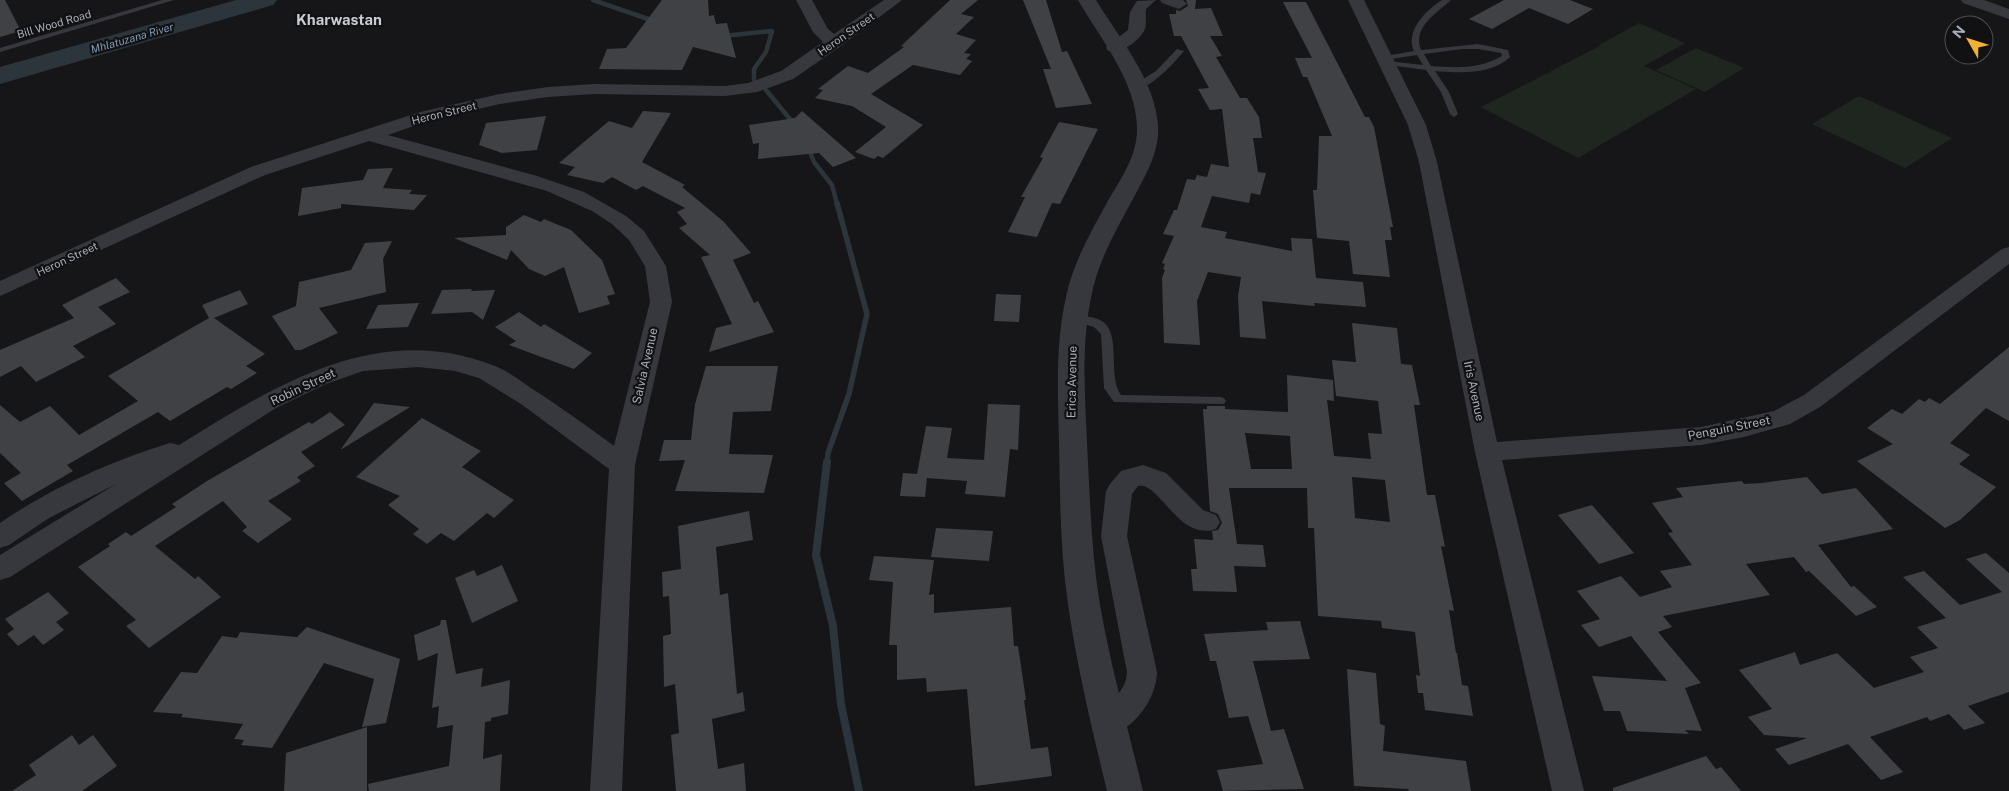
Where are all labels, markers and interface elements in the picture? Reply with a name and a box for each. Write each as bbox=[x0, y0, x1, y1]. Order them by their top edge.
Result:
street label: Bill Wood Road bbox=[15, 8, 93, 40]
street label: Heron Street bbox=[815, 10, 877, 58]
district label: Kharwastan bbox=[296, 11, 382, 28]
north arrow bbox=[1944, 15, 1994, 65]
water label: Mhlatuzana River bbox=[89, 20, 176, 56]
text: N bbox=[1949, 23, 1969, 41]
street label: Heron Street bbox=[410, 99, 478, 127]
street label: Heron Street bbox=[34, 240, 100, 278]
street label: Salvia Avenue bbox=[629, 326, 661, 405]
street label: Erica Avenue bbox=[1064, 346, 1080, 418]
street label: Iris Avenue bbox=[1461, 360, 1487, 423]
street label: Robin Street bbox=[268, 366, 338, 408]
street label: Penguin Street bbox=[1687, 413, 1772, 443]

